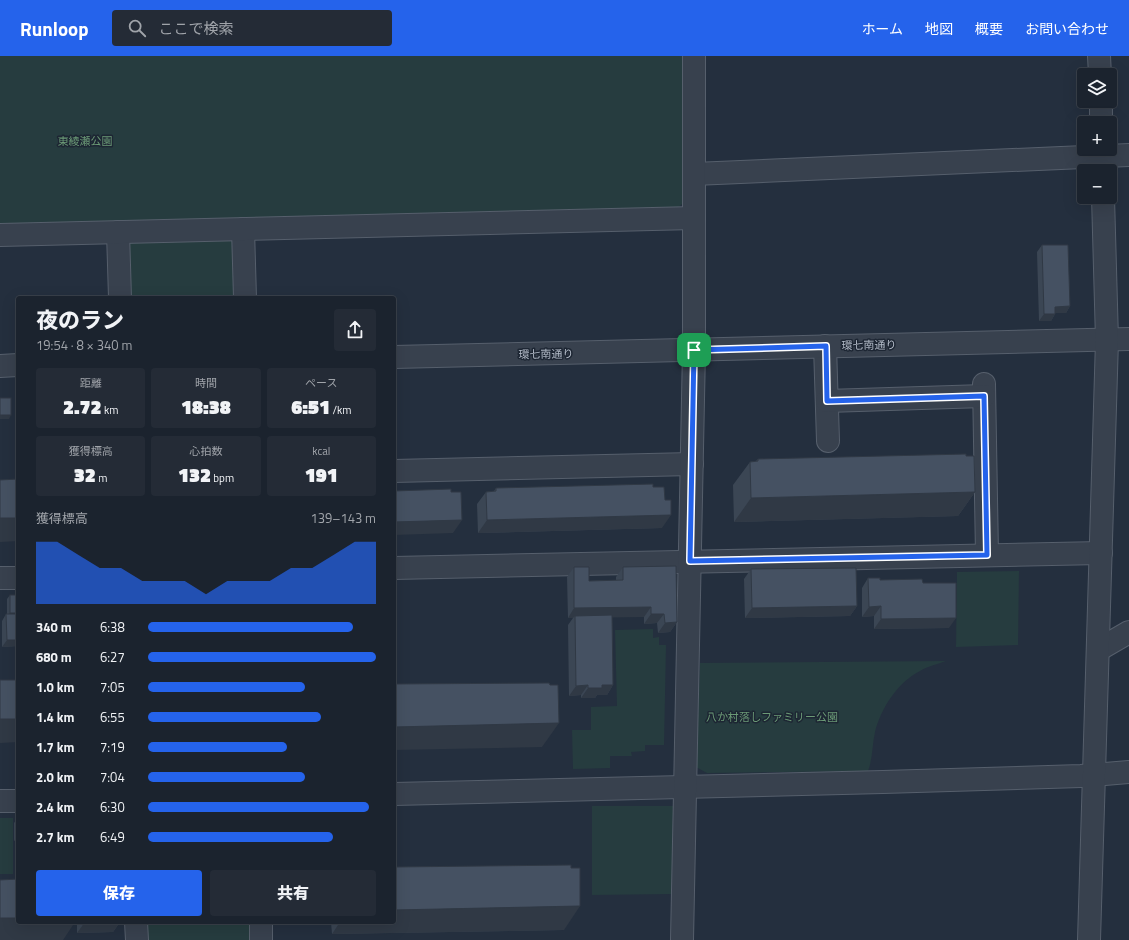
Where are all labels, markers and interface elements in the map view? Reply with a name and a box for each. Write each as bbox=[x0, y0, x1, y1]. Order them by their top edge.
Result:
search box bbox=[112, 10, 392, 46]
text: Runloop bbox=[20, 14, 88, 43]
icon: search bbox=[126, 17, 148, 39]
text: ここで検索 bbox=[158, 17, 234, 40]
text: ホーム bbox=[861, 18, 903, 39]
text: 地図 bbox=[925, 18, 953, 39]
text: 概要 bbox=[975, 18, 1003, 39]
text: お問い合わせ bbox=[1025, 18, 1109, 39]
map controls bbox=[1077, 68, 1117, 204]
button: layers bbox=[1077, 68, 1117, 108]
button: + bbox=[1077, 116, 1117, 156]
park label: 東綾瀬公園 bbox=[58, 133, 113, 149]
button: − bbox=[1077, 164, 1117, 204]
text: 夜のラン bbox=[36, 303, 124, 337]
button: share bbox=[334, 309, 376, 351]
pin bbox=[677, 333, 711, 367]
text: 19:54 · 8 × 340 m bbox=[36, 335, 132, 355]
street label: 環七南通り bbox=[841, 337, 897, 353]
icon: arrive bbox=[683, 339, 705, 361]
street label: 環七南通り bbox=[518, 346, 574, 362]
text: 距離 bbox=[80, 375, 102, 391]
text: 時間 bbox=[195, 375, 217, 391]
text: ペース bbox=[305, 375, 338, 391]
text: 2.72 bbox=[63, 391, 102, 422]
text: 18:38 bbox=[181, 391, 231, 422]
text: 6:51 bbox=[291, 391, 330, 422]
text: km bbox=[102, 402, 118, 418]
text: /km bbox=[330, 402, 351, 418]
text: 獲得標高 bbox=[69, 443, 113, 459]
text: 心拍数 bbox=[189, 443, 222, 459]
text: kcal bbox=[312, 443, 330, 459]
text: 32 bbox=[74, 459, 96, 490]
text: 132 bbox=[178, 459, 211, 490]
text: 191 bbox=[305, 459, 338, 490]
text: m bbox=[96, 470, 107, 486]
text: bpm bbox=[211, 470, 234, 486]
text: 獲得標高 bbox=[36, 508, 88, 528]
text: 139–143 m bbox=[310, 508, 376, 528]
text: 340 m bbox=[36, 617, 72, 637]
text: 6:38 bbox=[100, 617, 125, 637]
text: 680 m bbox=[36, 647, 72, 667]
text: 6:27 bbox=[100, 647, 125, 667]
text: 1.0 km bbox=[36, 677, 74, 697]
text: 7:05 bbox=[100, 677, 125, 697]
text: 1.4 km bbox=[36, 707, 74, 727]
text: 6:55 bbox=[100, 707, 125, 727]
park label: 八か村落しファミリー公園 bbox=[706, 709, 838, 725]
text: 1.7 km bbox=[36, 737, 74, 757]
text: 7:19 bbox=[100, 737, 125, 757]
text: 2.0 km bbox=[36, 767, 74, 787]
text: 7:04 bbox=[100, 767, 125, 787]
text: 2.4 km bbox=[36, 797, 74, 817]
text: 6:30 bbox=[100, 797, 125, 817]
text: 2.7 km bbox=[36, 827, 74, 847]
text: 6:49 bbox=[100, 827, 125, 847]
button: 保存 bbox=[36, 870, 202, 916]
button: 共有 bbox=[210, 870, 376, 916]

